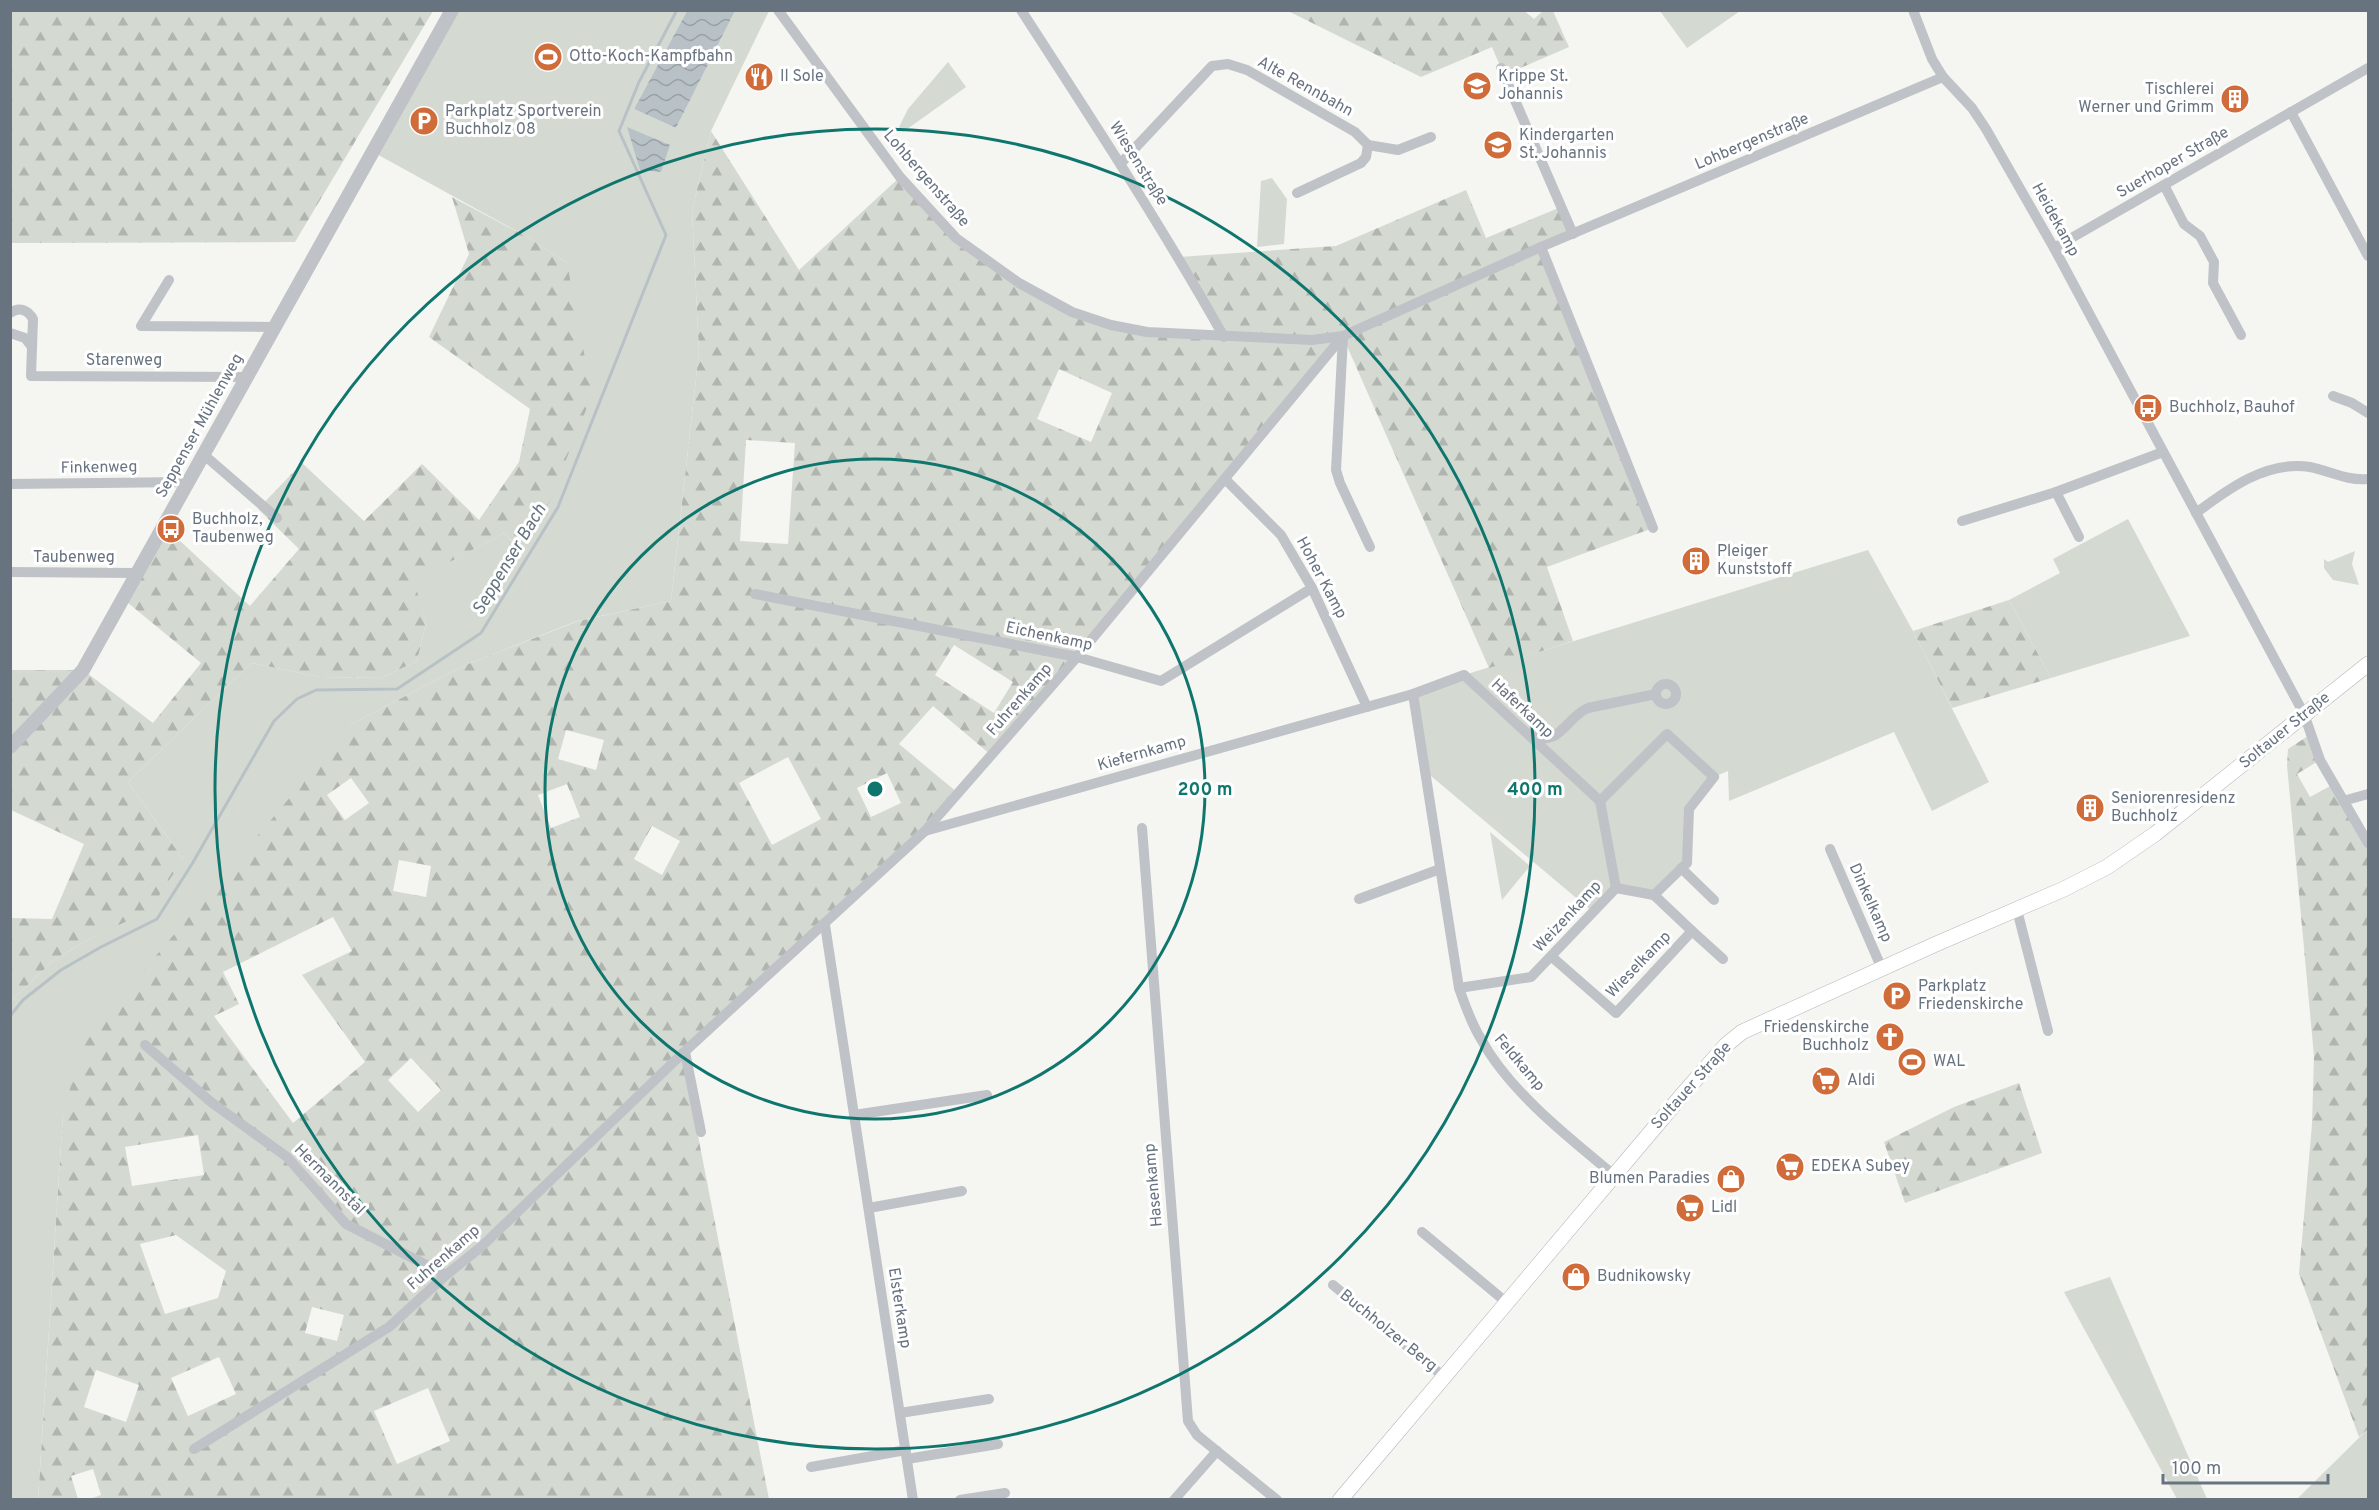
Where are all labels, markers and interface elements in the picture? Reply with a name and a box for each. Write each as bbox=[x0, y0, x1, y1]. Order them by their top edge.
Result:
sports icon: Otto-Koch-Kampfbahn bbox=[532, 41, 564, 73]
place label: Otto-Koch-Kampfbahn bbox=[569, 47, 733, 67]
street label: Alte Rennbahn bbox=[1254, 52, 1356, 122]
restaurant icon: Il Sole bbox=[743, 61, 775, 93]
place label: Il Sole bbox=[780, 67, 824, 87]
place label: Krippe St. Johannis bbox=[1498, 67, 1568, 105]
school or university icon: Krippe St. Johannis bbox=[1461, 70, 1493, 102]
place label: Tischlerei Werner und Grimm bbox=[2078, 80, 2214, 118]
building icon: Tischlerei Werner und Grimm bbox=[2219, 83, 2251, 115]
place label: Parkplatz Sportverein Buchholz 08 bbox=[445, 102, 602, 140]
parking icon: Parkplatz Sportverein Buchholz 08 bbox=[408, 105, 440, 137]
street label: Lohbergenstraße bbox=[1692, 109, 1812, 175]
street label: Wiesenstraße bbox=[1104, 118, 1172, 210]
street label: Suerhoper Straße bbox=[2113, 123, 2233, 203]
street label: Lohbergenstraße bbox=[878, 126, 974, 232]
place label: Kindergarten St. Johannis bbox=[1519, 126, 1614, 164]
school or university icon: Kindergarten St. Johannis bbox=[1482, 129, 1514, 161]
street label: Heidekamp bbox=[2027, 180, 2083, 260]
street label: Seppenser Mühlenweg bbox=[152, 350, 248, 502]
street label: Starenweg bbox=[86, 351, 162, 371]
bus stop icon: Buchholz, Bauhof bbox=[2132, 392, 2164, 424]
place label: Buchholz, Bauhof bbox=[2169, 398, 2295, 418]
street label: Finkenweg bbox=[60, 457, 138, 479]
water label: Seppenser Bach bbox=[468, 500, 552, 620]
place label: Buchholz, Taubenweg bbox=[192, 510, 274, 548]
bus stop icon: Buchholz, Taubenweg bbox=[155, 513, 187, 545]
street label: Hoher Kamp bbox=[1291, 534, 1351, 622]
place label: Pleiger Kunststoff bbox=[1717, 542, 1792, 580]
building icon: Pleiger Kunststoff bbox=[1680, 545, 1712, 577]
street label: Taubenweg bbox=[33, 548, 115, 568]
street label: Eichenkamp bbox=[1004, 618, 1094, 656]
street label: Fuhrenkamp bbox=[983, 660, 1057, 740]
street label: Haferkamp bbox=[1486, 675, 1558, 743]
street label: Soltauer Straße bbox=[2236, 688, 2334, 774]
street label: Kiefernkamp bbox=[1095, 732, 1189, 776]
centre of rings bbox=[865, 779, 885, 799]
text: 200 m bbox=[1177, 779, 1233, 802]
text: 400 m bbox=[1507, 779, 1563, 802]
place label: Seniorenresidenz Buchholz bbox=[2111, 789, 2235, 827]
building icon: Seniorenresidenz Buchholz bbox=[2074, 792, 2106, 824]
street label: Dinkelkamp bbox=[1844, 860, 1896, 946]
street label: Weizenkamp bbox=[1530, 877, 1606, 957]
street label: Wieselkamp bbox=[1602, 927, 1676, 1003]
place label: Parkplatz Friedenskirche bbox=[1918, 977, 2023, 1015]
parking icon: Parkplatz Friedenskirche bbox=[1881, 980, 1913, 1012]
place label: Friedenskirche Buchholz bbox=[1764, 1018, 1869, 1056]
church icon: Friedenskirche Buchholz bbox=[1874, 1021, 1906, 1053]
street label: Feldkamp bbox=[1489, 1030, 1549, 1096]
street label: Soltauer Straße bbox=[1647, 1038, 1737, 1134]
sports icon: WAL bbox=[1896, 1046, 1928, 1078]
place label: WAL bbox=[1933, 1052, 1965, 1072]
supermarket icon: Aldi bbox=[1810, 1065, 1842, 1097]
place label: Aldi bbox=[1847, 1071, 1875, 1091]
street label: Hermannstal bbox=[289, 1140, 369, 1220]
street label: Hasenkamp bbox=[1140, 1142, 1168, 1228]
supermarket icon: EDEKA Subey bbox=[1774, 1151, 1806, 1183]
place label: EDEKA Subey bbox=[1811, 1157, 1910, 1177]
shop icon: Blumen Paradies bbox=[1715, 1163, 1747, 1195]
place label: Blumen Paradies bbox=[1589, 1169, 1710, 1189]
supermarket icon: Lidl bbox=[1674, 1192, 1706, 1224]
place label: Lidl bbox=[1711, 1198, 1737, 1218]
street label: Fuhrenkamp bbox=[404, 1221, 484, 1295]
shop icon: Budnikowsky bbox=[1560, 1261, 1592, 1293]
street label: Elsterkamp bbox=[883, 1266, 915, 1350]
place label: Budnikowsky bbox=[1597, 1267, 1691, 1287]
street label: Buchholzer Berg bbox=[1335, 1286, 1441, 1376]
scale bar bbox=[2163, 1447, 2328, 1485]
text: 100 m bbox=[2172, 1458, 2221, 1481]

